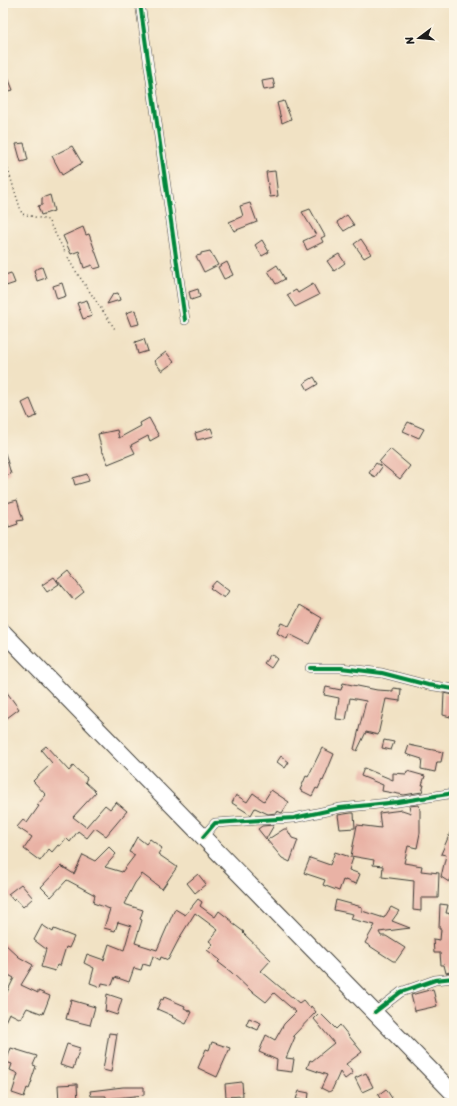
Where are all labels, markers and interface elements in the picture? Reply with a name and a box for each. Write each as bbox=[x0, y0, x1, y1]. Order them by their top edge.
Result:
north arrow bbox=[399, 18, 439, 58]
text: N bbox=[400, 34, 420, 48]

